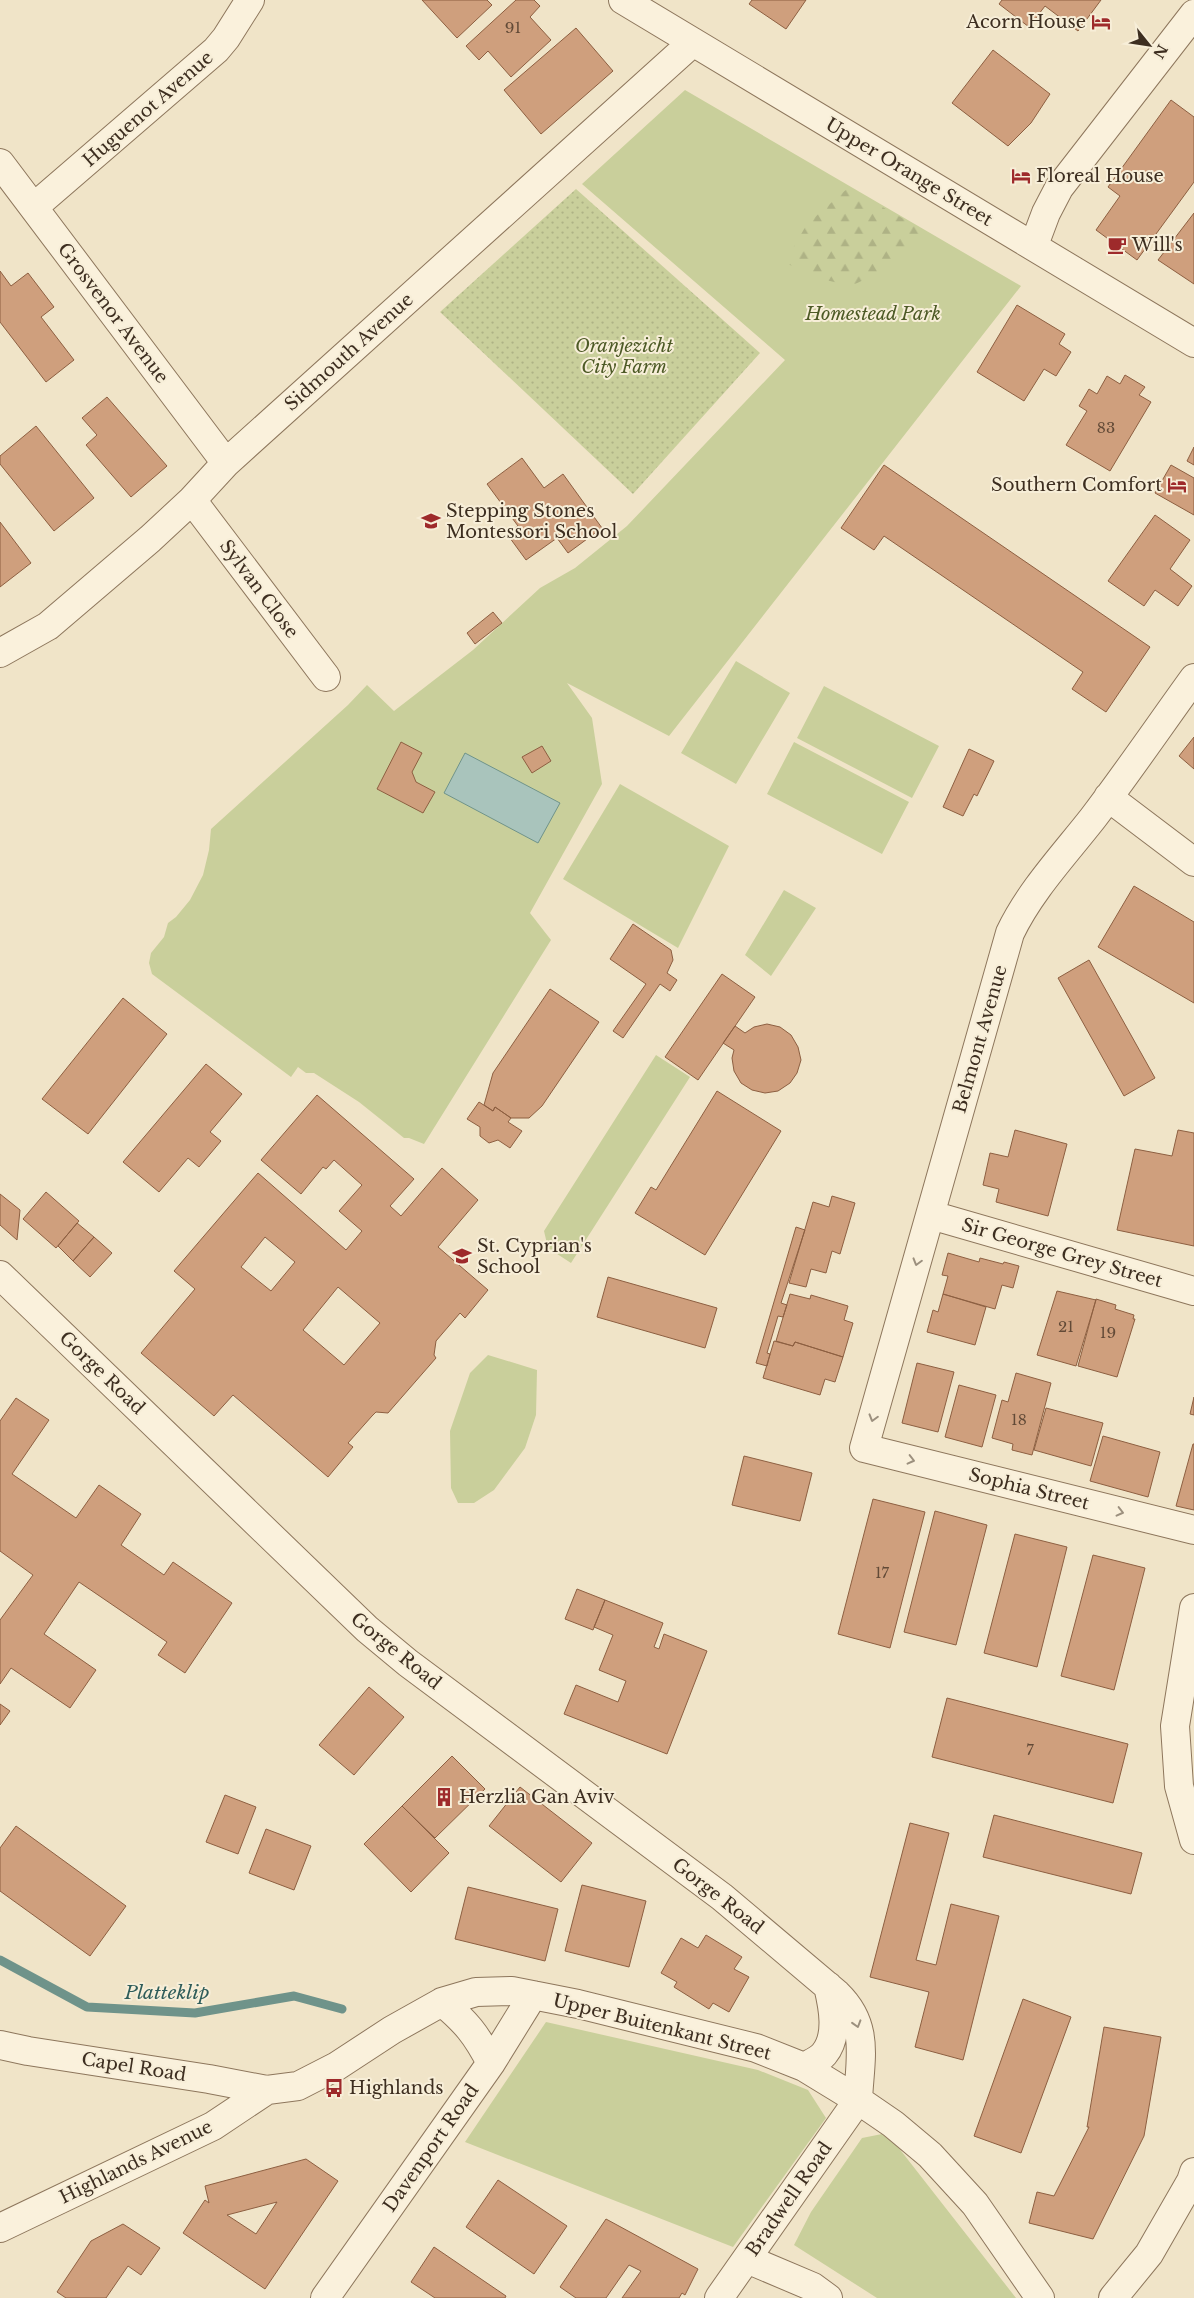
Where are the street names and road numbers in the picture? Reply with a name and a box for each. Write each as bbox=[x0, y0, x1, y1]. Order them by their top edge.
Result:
street label: Huguenot Avenue bbox=[78, 46, 218, 172]
street label: Upper Orange Street bbox=[821, 113, 997, 231]
street label: Grosvenor Avenue bbox=[53, 238, 173, 388]
street label: Sidmouth Avenue bbox=[280, 289, 418, 415]
street label: Sylvan Close bbox=[215, 536, 303, 642]
street label: Belmont Avenue bbox=[948, 962, 1012, 1116]
street label: Sir George Grey Street bbox=[959, 1214, 1165, 1292]
street label: Gorge Road bbox=[55, 1327, 149, 1419]
street label: Sophia Street bbox=[967, 1463, 1092, 1515]
street label: Gorge Road bbox=[346, 1608, 446, 1694]
street label: Gorge Road bbox=[668, 1853, 768, 1939]
street label: Upper Buitenkant Street bbox=[551, 1989, 774, 2065]
street label: Capel Road bbox=[80, 2048, 188, 2086]
street label: Davenport Road bbox=[379, 2080, 483, 2216]
street label: Highlands Avenue bbox=[56, 2115, 216, 2209]
street label: Bradwell Road bbox=[741, 2138, 837, 2260]

